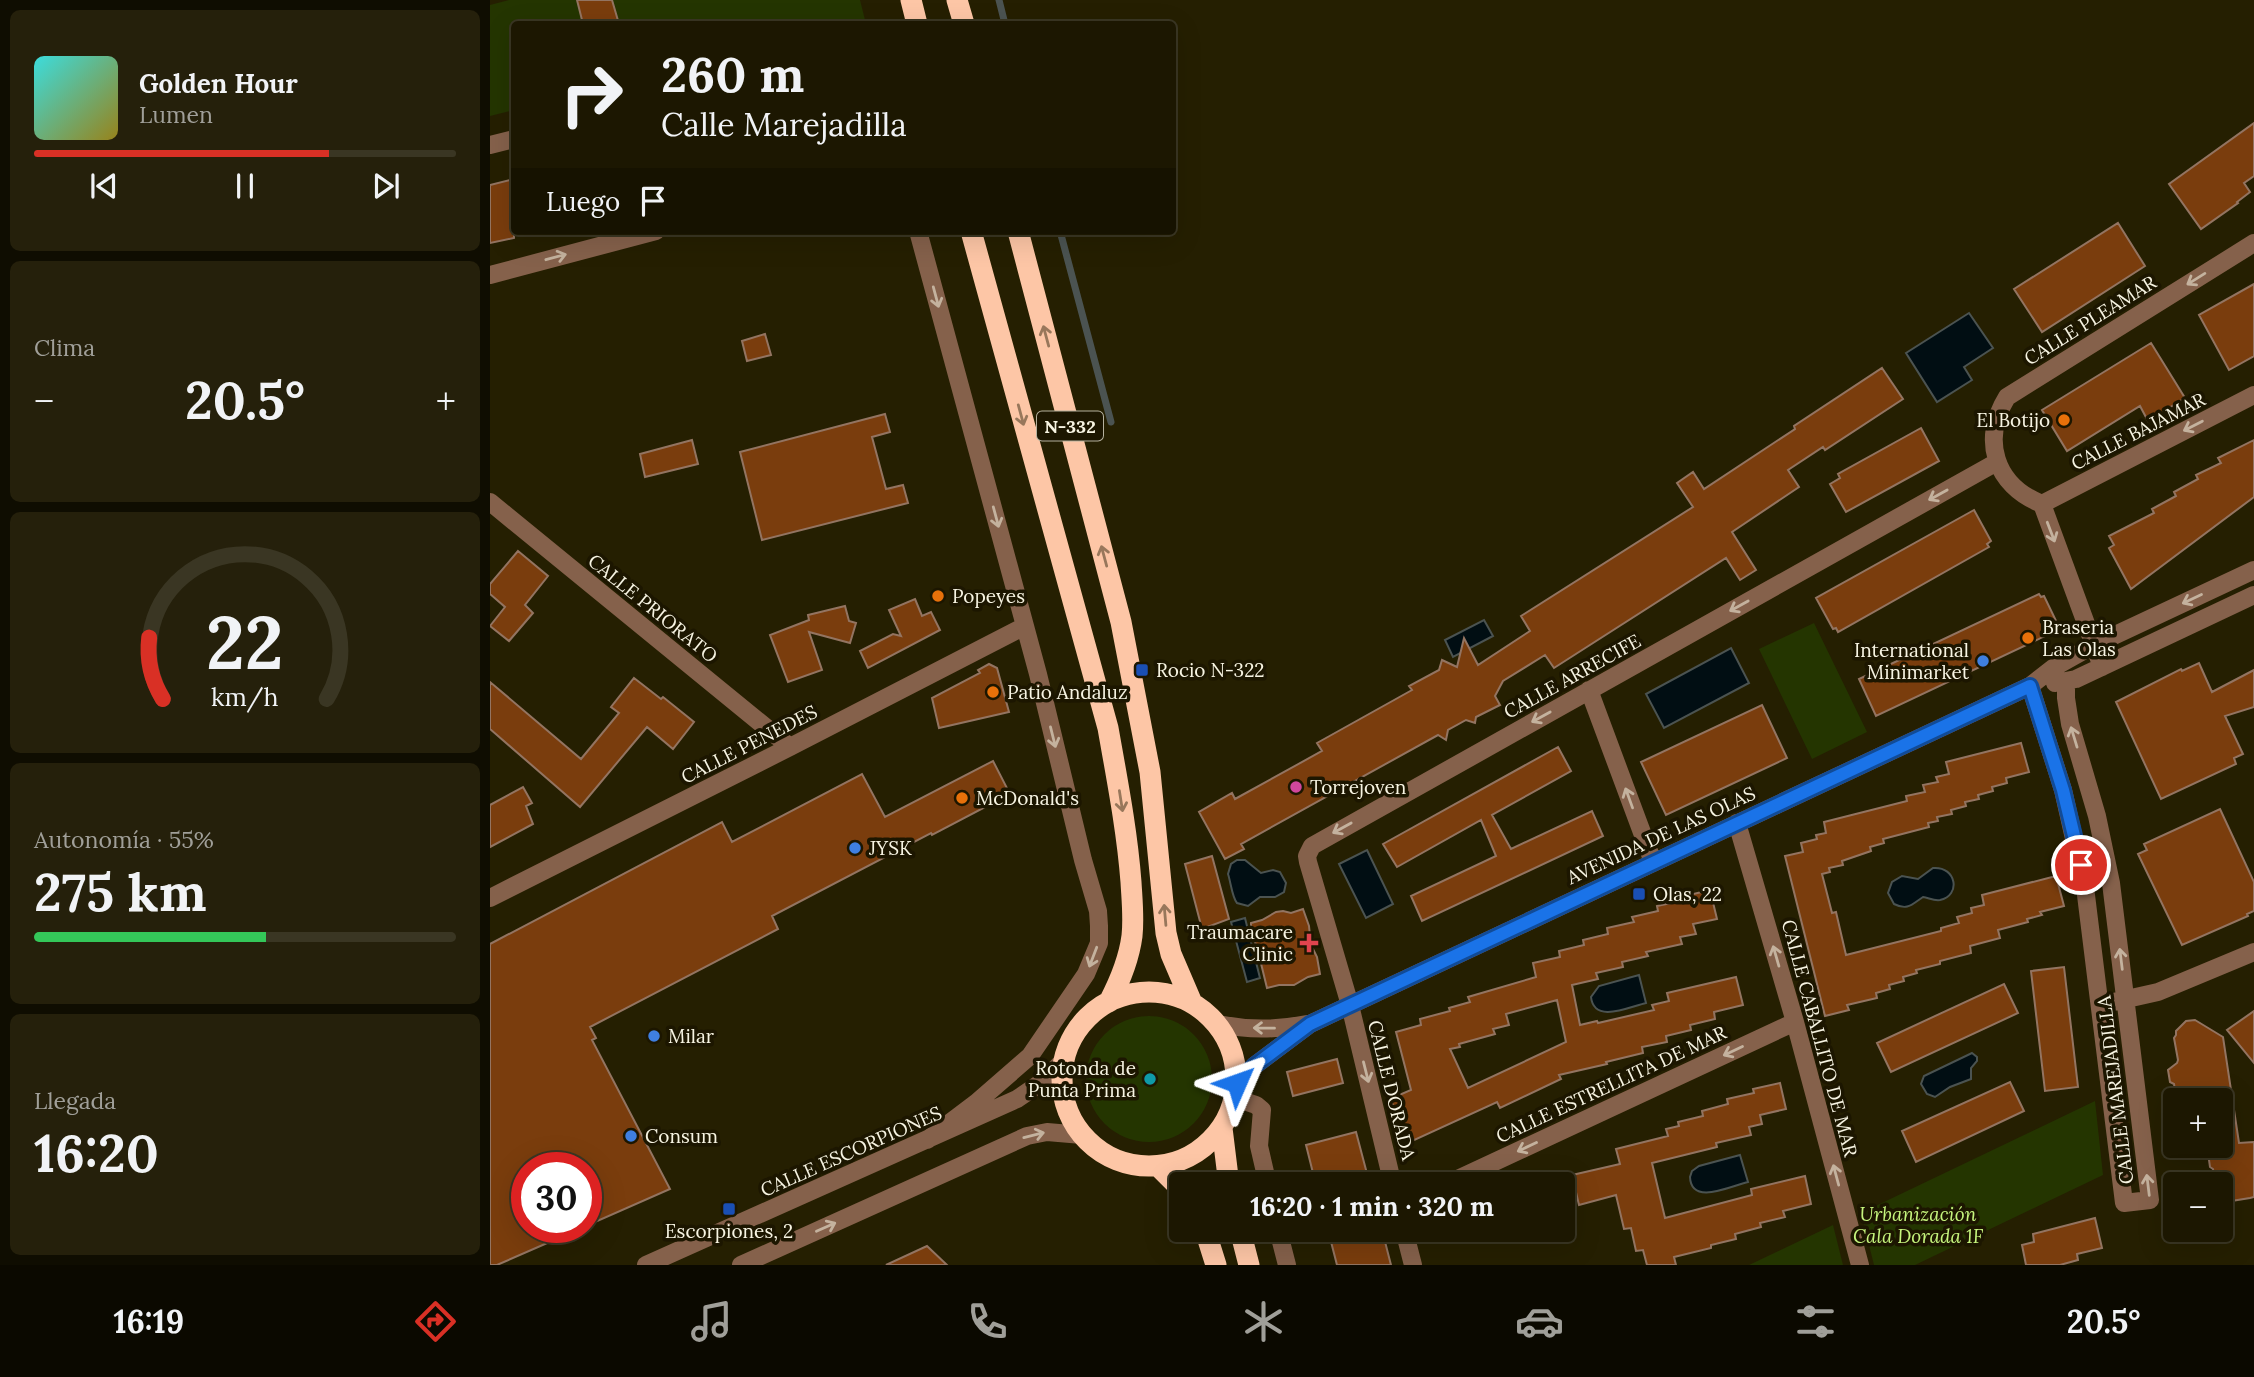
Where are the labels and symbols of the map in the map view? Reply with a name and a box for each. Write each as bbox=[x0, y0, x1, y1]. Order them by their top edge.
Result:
one-way arrow bbox=[544, 250, 567, 263]
street label: CALLE PLEAMAR bbox=[2020, 270, 2161, 370]
one-way arrow bbox=[2187, 271, 2206, 286]
one-way arrow bbox=[930, 285, 943, 308]
one-way arrow bbox=[1039, 325, 1052, 348]
street label: CALLE BAJAMAR bbox=[2067, 387, 2209, 475]
one-way arrow bbox=[1015, 403, 1028, 426]
place label: El Botijo bbox=[1976, 408, 2050, 432]
road number: N-332 bbox=[1037, 412, 1103, 440]
marker: El Botijo bbox=[2056, 412, 2072, 428]
one-way arrow bbox=[2183, 420, 2204, 434]
one-way arrow bbox=[1928, 489, 1949, 502]
one-way arrow bbox=[990, 505, 1003, 527]
one-way arrow bbox=[2046, 521, 2059, 543]
one-way arrow bbox=[1097, 545, 1110, 568]
street label: CALLE PRIORATO bbox=[583, 548, 723, 668]
place label: Popeyes bbox=[952, 584, 1025, 608]
marker: Popeyes bbox=[930, 588, 946, 604]
one-way arrow bbox=[2182, 593, 2203, 607]
one-way arrow bbox=[1730, 600, 1750, 614]
place label: Braseria Las Olas bbox=[2042, 615, 2116, 661]
street label: CALLE ARRECIFE bbox=[1499, 628, 1645, 724]
marker: Braseria Las Olas bbox=[2020, 630, 2036, 646]
place label: International Minimarket bbox=[1854, 638, 1970, 684]
marker: International Minimarket bbox=[1975, 653, 1991, 669]
place label: Rocio N-322 bbox=[1156, 658, 1265, 682]
marker: Rocio N-322 bbox=[1134, 662, 1150, 678]
place label: Patio Andaluz bbox=[1007, 680, 1128, 704]
marker: Patio Andaluz bbox=[985, 684, 1001, 700]
street label: CALLE PENEDES bbox=[677, 699, 821, 789]
one-way arrow bbox=[1531, 710, 1551, 724]
one-way arrow bbox=[1047, 725, 1060, 747]
one-way arrow bbox=[2067, 726, 2080, 748]
place label: Torrejoven bbox=[1310, 775, 1406, 799]
marker: Torrejoven bbox=[1288, 779, 1304, 795]
street label: AVENIDA DE LAS OLAS bbox=[1562, 781, 1759, 890]
place label: McDonald's bbox=[976, 786, 1079, 810]
one-way arrow bbox=[1622, 788, 1635, 810]
one-way arrow bbox=[1115, 789, 1128, 812]
marker: McDonald's bbox=[954, 790, 970, 806]
one-way arrow bbox=[1332, 822, 1353, 835]
pin bbox=[2051, 835, 2111, 895]
place label: JYSK bbox=[868, 836, 912, 860]
marker: JYSK bbox=[847, 840, 863, 856]
place label: Olas, 22 bbox=[1653, 882, 1722, 906]
marker: Olas, 22 bbox=[1631, 886, 1647, 902]
one-way arrow bbox=[1158, 904, 1171, 927]
street label: CALLE CABALLITO DE MAR bbox=[1777, 917, 1863, 1159]
place label: Traumacare Clinic bbox=[1187, 920, 1293, 966]
marker: Traumacare Clinic bbox=[1299, 933, 1319, 953]
one-way arrow bbox=[1768, 945, 1781, 967]
one-way arrow bbox=[1086, 946, 1098, 968]
one-way arrow bbox=[2114, 948, 2127, 971]
street label: CALLE MAREJADILLA bbox=[2091, 993, 2138, 1186]
street label: CALLE DORADA bbox=[1363, 1018, 1421, 1164]
street label: CALLE ESTRELLITA DE MAR bbox=[1492, 1020, 1730, 1148]
one-way arrow bbox=[1253, 1021, 1276, 1035]
place label: Milar bbox=[668, 1024, 715, 1048]
marker: Milar bbox=[646, 1028, 662, 1044]
one-way arrow bbox=[1723, 1045, 1744, 1058]
position arrow bbox=[1200, 1046, 1274, 1120]
place label: Rotonda de Punta Prima bbox=[1028, 1056, 1136, 1102]
one-way arrow bbox=[1360, 1060, 1373, 1083]
marker: Rotonda de Punta Prima bbox=[1142, 1071, 1158, 1087]
street label: CALLE ESCORPIONES bbox=[757, 1100, 945, 1202]
place label: Consum bbox=[645, 1124, 718, 1148]
marker: Consum bbox=[623, 1128, 639, 1144]
one-way arrow bbox=[1022, 1128, 1044, 1141]
one-way arrow bbox=[1516, 1141, 1538, 1154]
speed limit sign: 30 bbox=[511, 1152, 602, 1243]
one-way arrow bbox=[1829, 1164, 1842, 1187]
one-way arrow bbox=[2141, 1174, 2154, 1197]
marker: Escorpiones, 2 bbox=[721, 1201, 737, 1217]
park label: Urbanización Cala Dorada 1F bbox=[1853, 1202, 1984, 1248]
place label: Escorpiones, 2 bbox=[665, 1219, 793, 1243]
one-way arrow bbox=[815, 1220, 836, 1233]

